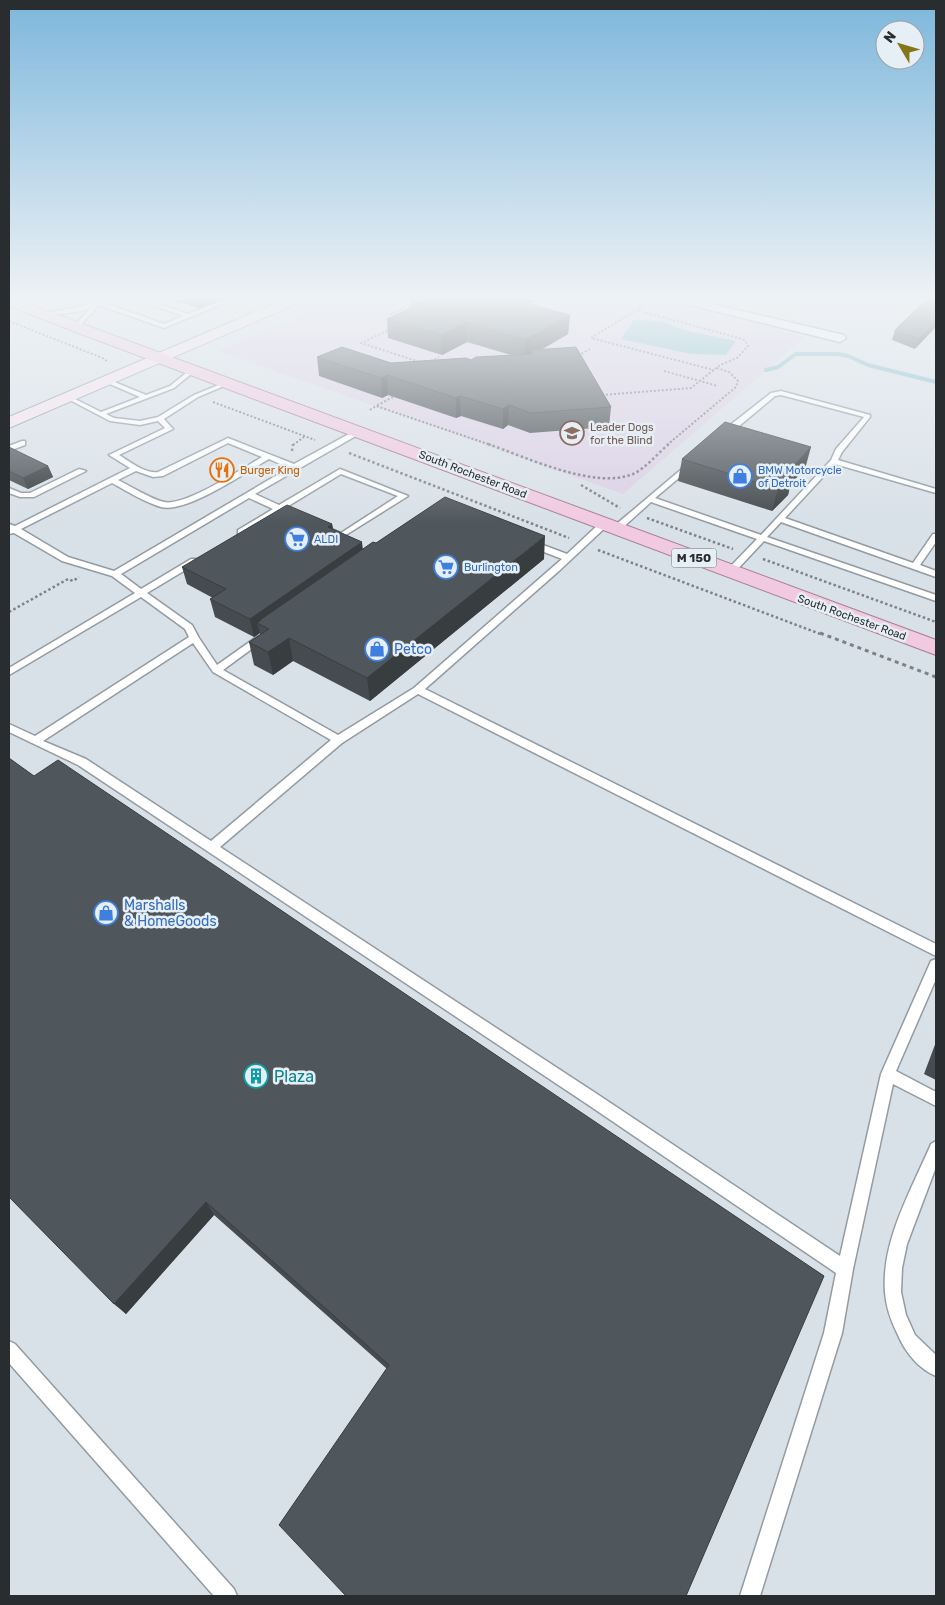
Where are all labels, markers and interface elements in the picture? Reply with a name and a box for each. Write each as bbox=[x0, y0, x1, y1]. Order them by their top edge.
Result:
north arrow bbox=[875, 20, 925, 70]
text: N bbox=[880, 28, 900, 47]
school or university icon: Leader Dogs for the Blind bbox=[559, 420, 585, 446]
place label: Leader Dogs for the Blind bbox=[590, 421, 654, 447]
street label: South Rochester Road bbox=[417, 448, 529, 501]
restaurant icon: Burger King bbox=[209, 457, 235, 483]
shop icon: BMW Motorcycle of Detroit bbox=[727, 463, 753, 489]
place label: Burger King bbox=[240, 464, 300, 477]
place label: BMW Motorcycle of Detroit bbox=[758, 464, 842, 490]
supermarket icon: ALDI bbox=[284, 526, 310, 552]
place label: ALDI bbox=[314, 533, 338, 546]
road number: M 150 bbox=[672, 548, 716, 568]
supermarket icon: Burlington bbox=[433, 554, 459, 580]
place label: Burlington bbox=[464, 561, 518, 574]
street label: South Rochester Road bbox=[796, 592, 908, 643]
shop icon: Petco bbox=[364, 636, 390, 662]
place label: Petco bbox=[394, 641, 432, 658]
place label: Marshalls & HomeGoods bbox=[124, 897, 217, 930]
shop icon: Marshalls & HomeGoods bbox=[93, 900, 119, 926]
building icon: Plaza bbox=[243, 1063, 269, 1089]
place label: Plaza bbox=[274, 1067, 314, 1086]

